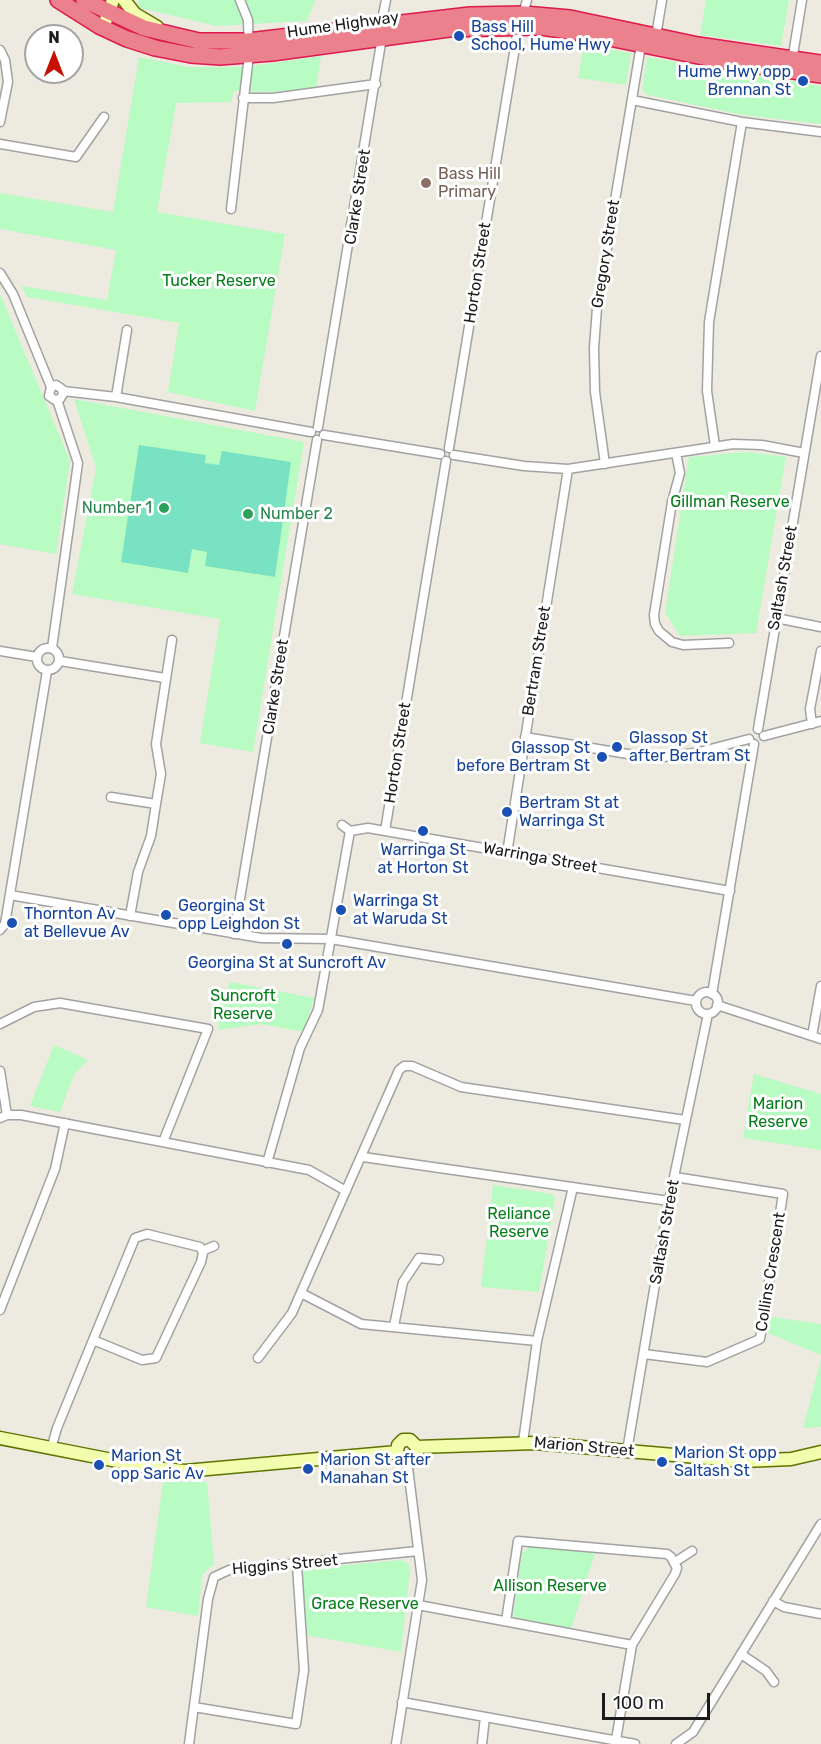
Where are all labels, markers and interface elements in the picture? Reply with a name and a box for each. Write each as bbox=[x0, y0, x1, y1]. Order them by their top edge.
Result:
street label: Hume Highway bbox=[286, 8, 400, 42]
place label: Bass Hill School, Hume Hwy bbox=[471, 17, 611, 55]
north arrow bbox=[24, 24, 84, 84]
text: N bbox=[48, 28, 60, 47]
marker: Bass Hill School, Hume Hwy bbox=[452, 29, 466, 43]
place label: Hume Hwy opp Brennan St bbox=[678, 62, 791, 100]
marker: Hume Hwy opp Brennan St bbox=[796, 74, 810, 88]
street label: Clarke Street bbox=[341, 148, 375, 246]
place label: Bass Hill Primary bbox=[438, 164, 501, 202]
marker: Bass Hill Primary bbox=[419, 176, 433, 190]
street label: Gregory Street bbox=[588, 198, 624, 310]
street label: Horton Street bbox=[461, 221, 495, 325]
park label: Tucker Reserve bbox=[162, 271, 276, 291]
park label: Gillman Reserve bbox=[670, 492, 790, 512]
place label: Number 1 bbox=[82, 498, 152, 518]
marker: Number 1 bbox=[157, 501, 171, 515]
place label: Number 2 bbox=[260, 504, 333, 524]
marker: Number 2 bbox=[241, 507, 255, 521]
street label: Saltash Street bbox=[764, 524, 802, 632]
street label: Bertram Street bbox=[519, 605, 555, 717]
street label: Clarke Street bbox=[259, 638, 293, 736]
street label: Horton Street bbox=[381, 701, 415, 805]
place label: Glassop St after Bertram St bbox=[629, 728, 750, 766]
place label: Glassop St before Bertram St bbox=[456, 738, 590, 776]
marker: Glassop St after Bertram St bbox=[610, 740, 624, 754]
marker: Glassop St before Bertram St bbox=[595, 750, 609, 764]
place label: Bertram St at Warringa St bbox=[519, 793, 619, 831]
marker: Bertram St at Warringa St bbox=[500, 805, 514, 819]
marker: Warringa St at Horton St bbox=[416, 824, 430, 838]
street label: Warringa Street bbox=[481, 839, 599, 877]
place label: Warringa St at Horton St bbox=[378, 840, 468, 878]
place label: Warringa St at Waruda St bbox=[353, 891, 447, 929]
place label: Georgina St opp Leighdon St bbox=[178, 896, 300, 934]
marker: Warringa St at Waruda St bbox=[334, 903, 348, 917]
place label: Thornton Av at Bellevue Av bbox=[24, 904, 129, 942]
marker: Georgina St opp Leighdon St bbox=[159, 908, 173, 922]
marker: Thornton Av at Bellevue Av bbox=[5, 916, 19, 930]
marker: Georgina St at Suncroft Av bbox=[280, 937, 294, 951]
place label: Georgina St at Suncroft Av bbox=[188, 953, 386, 973]
park label: Suncroft Reserve bbox=[210, 986, 276, 1024]
park label: Marion Reserve bbox=[748, 1094, 808, 1132]
street label: Saltash Street bbox=[646, 1178, 684, 1286]
park label: Reliance Reserve bbox=[487, 1204, 551, 1242]
street label: Collins Crescent bbox=[752, 1211, 790, 1333]
street label: Marion Street bbox=[533, 1433, 635, 1461]
place label: Marion St opp Saltash St bbox=[674, 1443, 777, 1481]
place label: Marion St opp Saric Av bbox=[111, 1446, 204, 1484]
place label: Marion St after Manahan St bbox=[320, 1450, 431, 1488]
marker: Marion St opp Saltash St bbox=[655, 1455, 669, 1469]
marker: Marion St opp Saric Av bbox=[92, 1458, 106, 1472]
marker: Marion St after Manahan St bbox=[301, 1462, 315, 1476]
street label: Higgins Street bbox=[231, 1551, 339, 1579]
park label: Allison Reserve bbox=[493, 1576, 607, 1596]
park label: Grace Reserve bbox=[311, 1594, 419, 1614]
scale bar bbox=[605, 1681, 713, 1719]
text: 100 m bbox=[613, 1692, 664, 1714]

